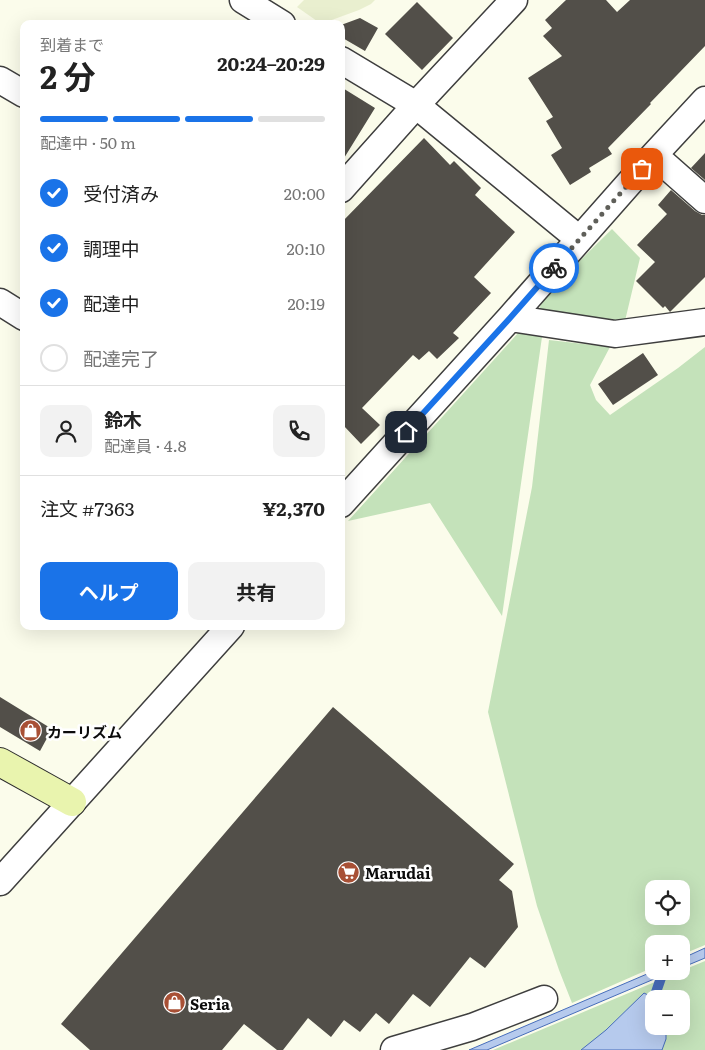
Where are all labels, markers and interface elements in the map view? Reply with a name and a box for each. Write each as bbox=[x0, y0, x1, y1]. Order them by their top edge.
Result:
text: 到着まで bbox=[40, 32, 104, 56]
text: 20:24–20:29 bbox=[217, 49, 325, 77]
text: 2 分 bbox=[40, 51, 96, 99]
text: 配達中 · 50 m bbox=[40, 130, 136, 154]
pin bbox=[621, 148, 663, 190]
icon: bag bbox=[628, 155, 656, 183]
icon: check bbox=[40, 179, 68, 207]
text: 受付済み bbox=[83, 179, 159, 207]
text: 20:00 bbox=[284, 181, 325, 205]
icon: check bbox=[40, 234, 68, 262]
text: 調理中 bbox=[83, 234, 140, 262]
text: 20:10 bbox=[287, 236, 325, 260]
courier bbox=[529, 243, 579, 293]
icon: bike bbox=[540, 254, 568, 282]
icon: check bbox=[40, 289, 68, 317]
text: 配達中 bbox=[83, 289, 140, 317]
text: 20:19 bbox=[287, 291, 325, 315]
text: 配達完了 bbox=[83, 344, 159, 372]
button: person bbox=[40, 405, 92, 457]
text: 鈴木 bbox=[104, 405, 142, 433]
button: phone bbox=[273, 405, 325, 457]
pin bbox=[385, 411, 427, 453]
icon: home bbox=[392, 418, 420, 446]
text: 配達員 · 4.8 bbox=[104, 433, 187, 457]
text: 注文 #7363 bbox=[40, 494, 135, 522]
text: ¥2,370 bbox=[262, 494, 325, 522]
button: ヘルプ bbox=[40, 562, 178, 620]
button: 共有 bbox=[188, 562, 325, 620]
shop icon: カーリズム bbox=[19, 719, 43, 743]
place label: カーリズム bbox=[47, 720, 122, 743]
supermarket icon: Marudai bbox=[337, 860, 361, 884]
place label: Marudai bbox=[365, 861, 431, 884]
map controls bbox=[645, 880, 690, 1035]
button: locate bbox=[645, 880, 690, 925]
button: + bbox=[645, 935, 690, 980]
button: − bbox=[645, 990, 690, 1035]
shop icon: Seria bbox=[162, 991, 186, 1015]
place label: Seria bbox=[190, 992, 230, 1015]

